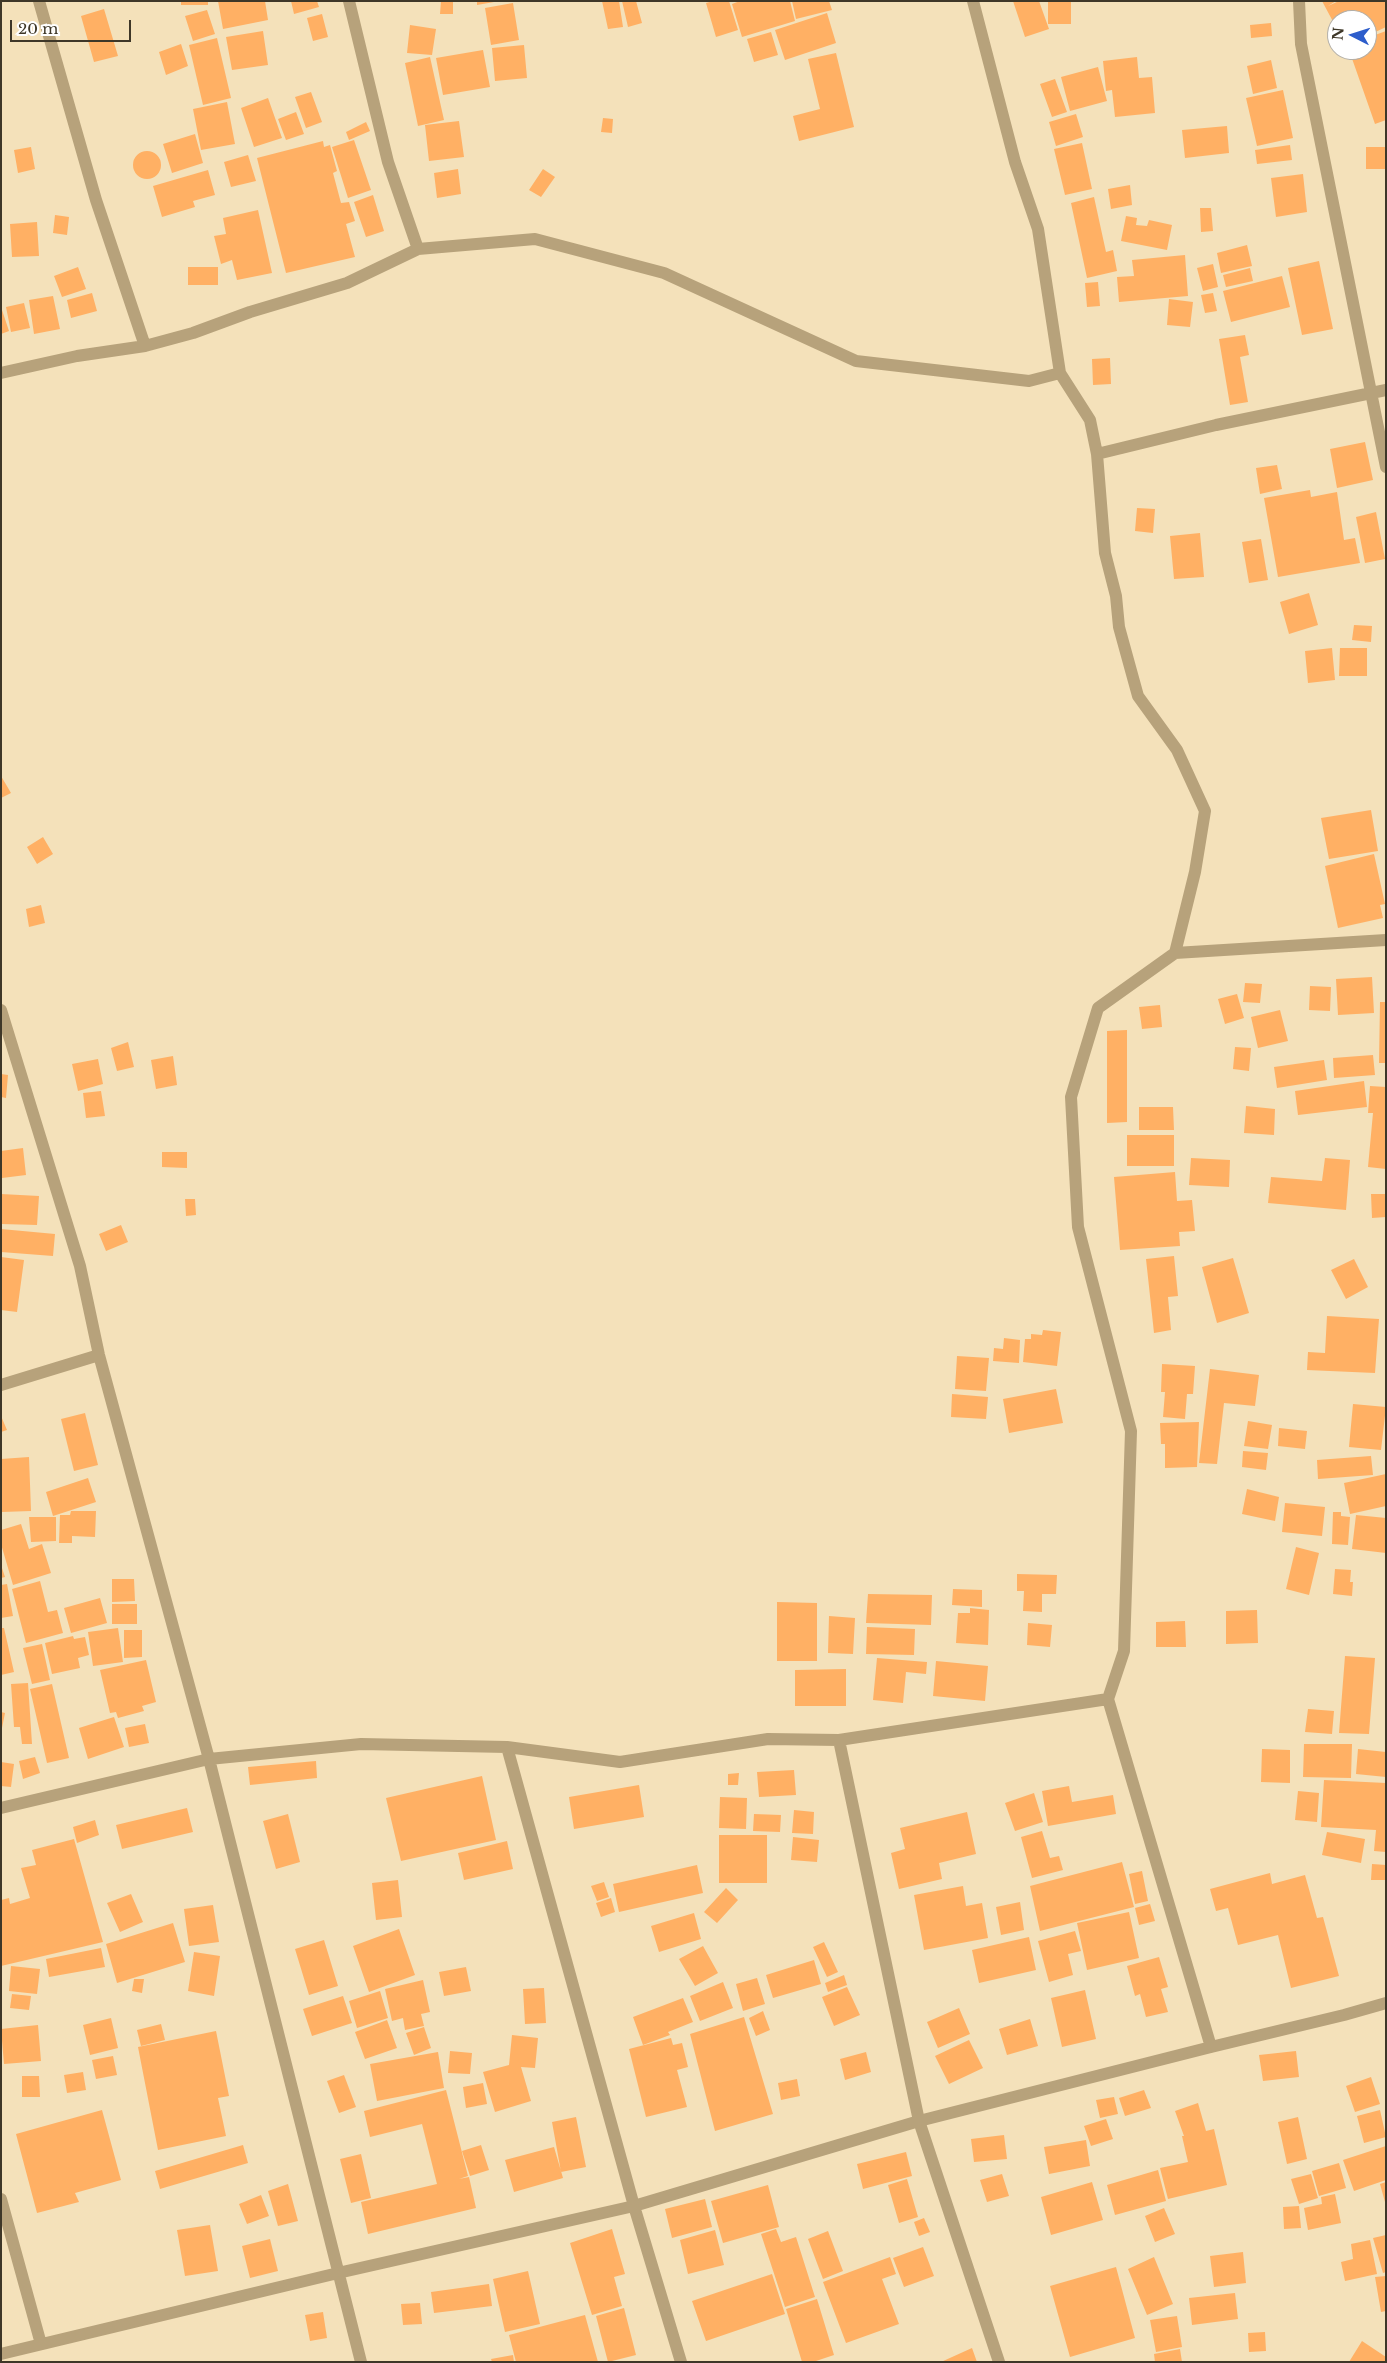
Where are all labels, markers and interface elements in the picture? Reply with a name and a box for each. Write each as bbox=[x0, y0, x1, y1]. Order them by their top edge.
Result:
scale bar bbox=[12, 10, 134, 42]
north arrow bbox=[1327, 10, 1377, 60]
text: 20 m bbox=[18, 19, 58, 38]
text: N bbox=[1329, 26, 1348, 41]

